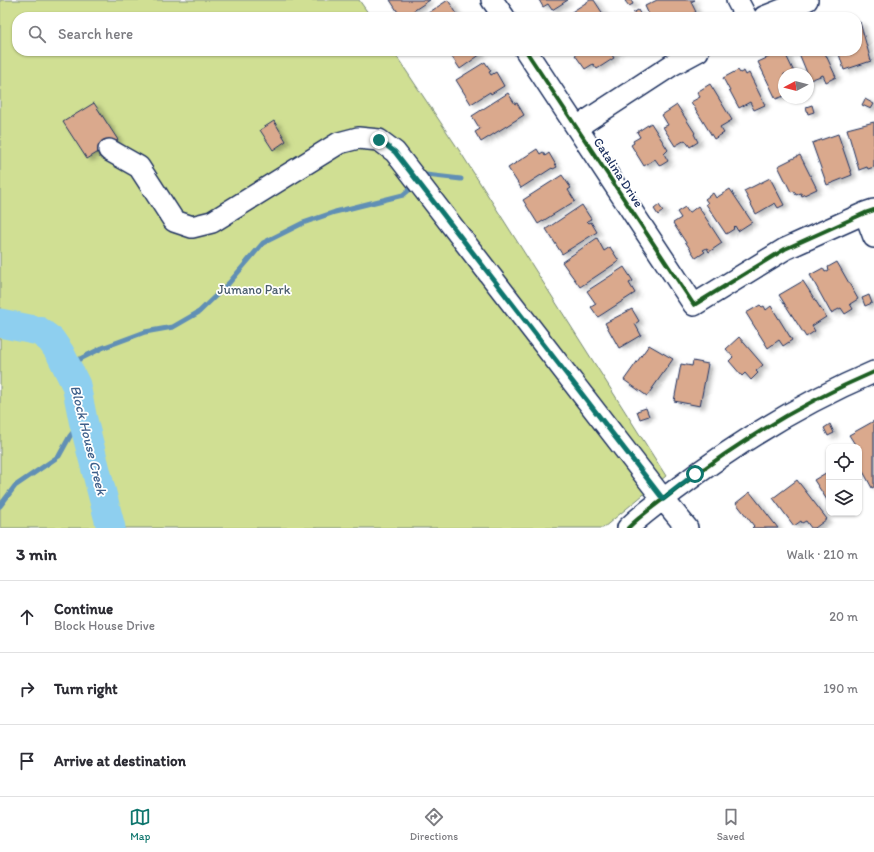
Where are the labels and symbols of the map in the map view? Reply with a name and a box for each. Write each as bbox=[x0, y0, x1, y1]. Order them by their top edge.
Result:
north arrow bbox=[778, 68, 814, 104]
route end bbox=[370, 131, 388, 149]
street label: Catalina Drive bbox=[591, 135, 647, 210]
park label: Jumano Park bbox=[218, 282, 291, 297]
water label: Block House Creek bbox=[67, 383, 111, 497]
route start bbox=[686, 465, 704, 483]

